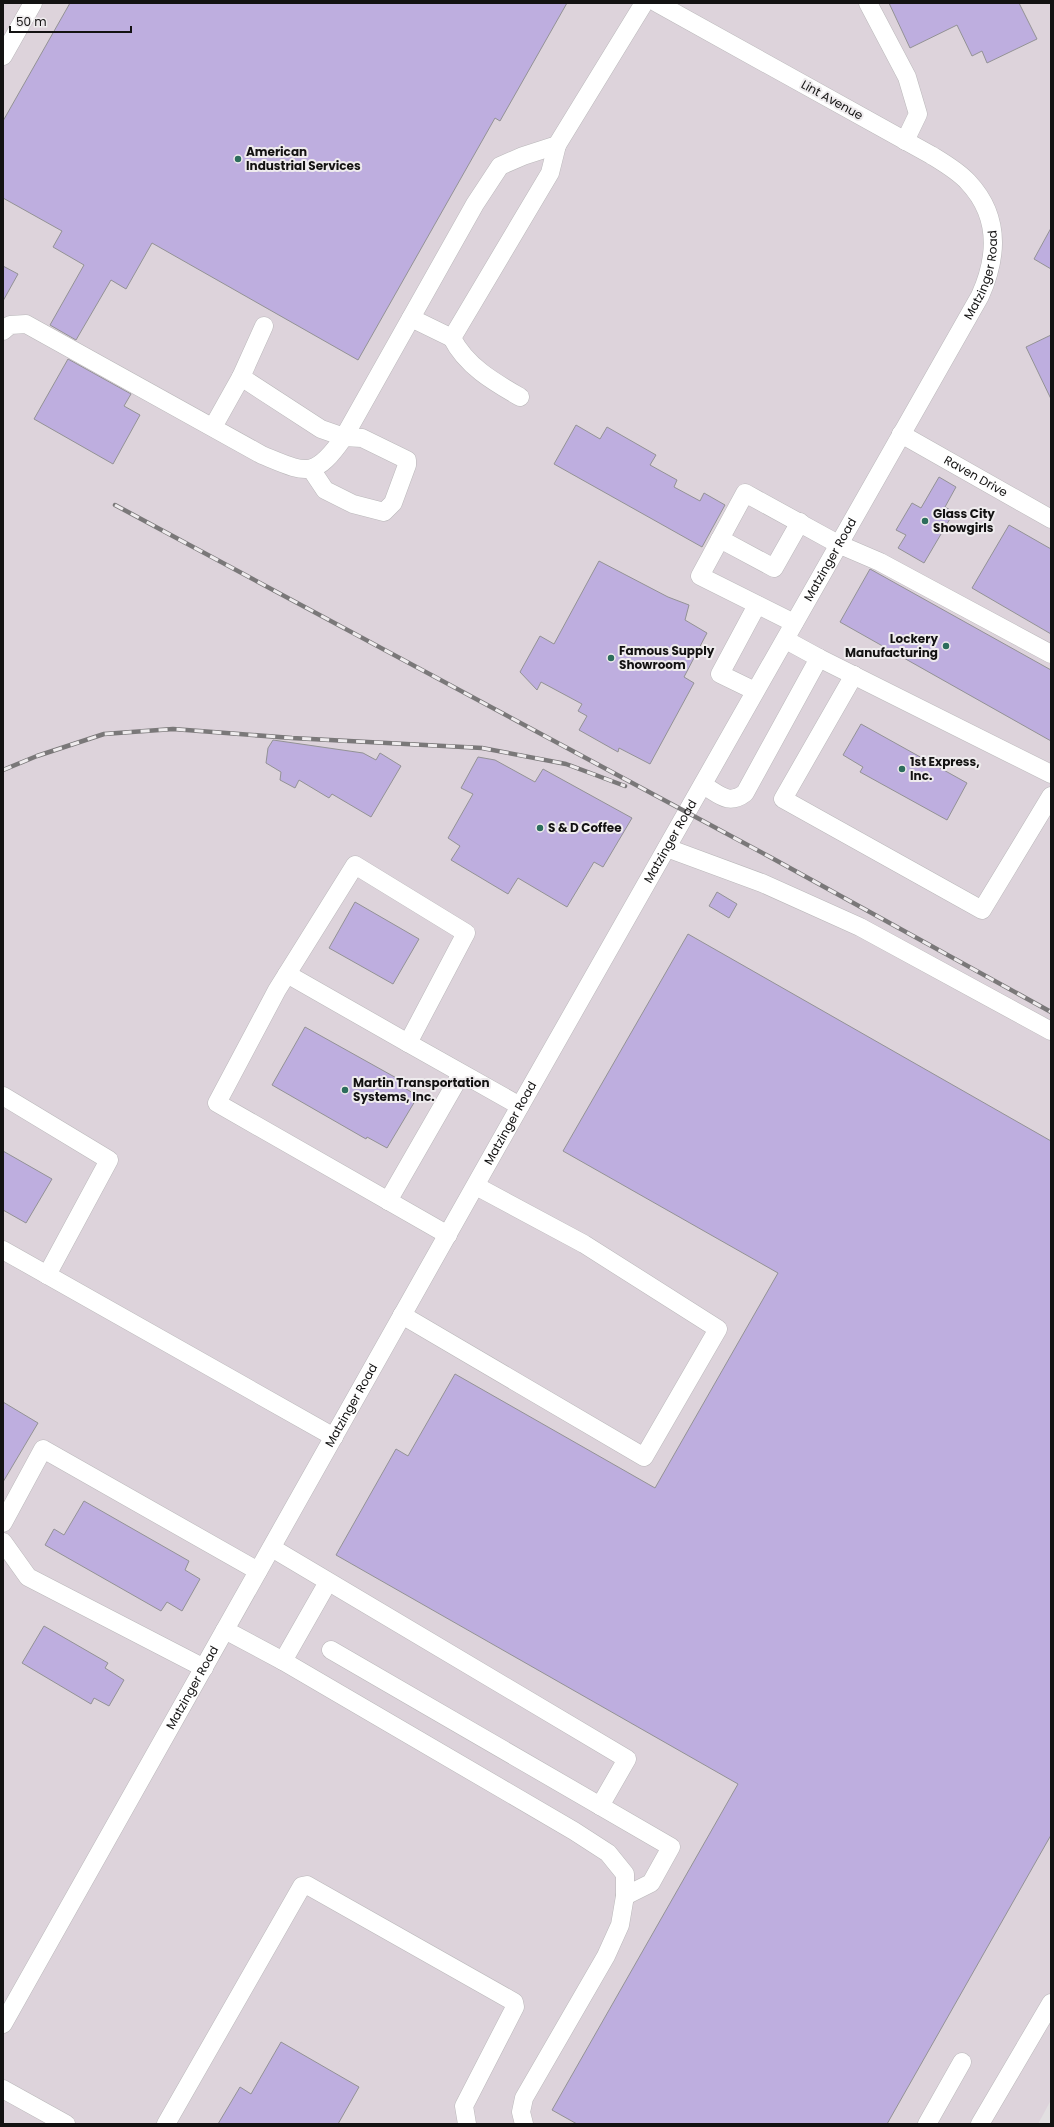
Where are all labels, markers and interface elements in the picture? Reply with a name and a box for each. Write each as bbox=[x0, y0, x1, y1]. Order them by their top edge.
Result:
scale bar bbox=[10, 8, 131, 34]
text: 50 m bbox=[16, 13, 47, 30]
street label: Lint Avenue bbox=[798, 76, 866, 124]
place label: American Industrial Services bbox=[246, 143, 361, 174]
marker: American Industrial Services bbox=[233, 154, 243, 164]
street label: Matzinger Road bbox=[959, 230, 1001, 322]
street label: Raven Drive bbox=[941, 451, 1011, 501]
place label: Glass City Showgirls bbox=[933, 505, 995, 536]
street label: Matzinger Road bbox=[799, 514, 860, 604]
marker: Glass City Showgirls bbox=[920, 516, 930, 526]
place label: Lockery Manufacturing bbox=[845, 630, 938, 661]
marker: Lockery Manufacturing bbox=[941, 641, 951, 651]
place label: Famous Supply Showroom bbox=[619, 642, 715, 673]
marker: Famous Supply Showroom bbox=[606, 653, 616, 663]
place label: 1st Express, Inc. bbox=[910, 753, 980, 784]
marker: 1st Express, Inc. bbox=[897, 764, 907, 774]
street label: Matzinger Road bbox=[639, 796, 700, 886]
place label: S & D Coffee bbox=[548, 819, 622, 836]
marker: S & D Coffee bbox=[535, 823, 545, 833]
place label: Martin Transportation Systems, Inc. bbox=[353, 1074, 490, 1105]
street label: Matzinger Road bbox=[480, 1078, 540, 1168]
marker: Martin Transportation Systems, Inc. bbox=[340, 1085, 350, 1095]
street label: Matzinger Road bbox=[321, 1360, 381, 1450]
street label: Matzinger Road bbox=[162, 1643, 222, 1732]

